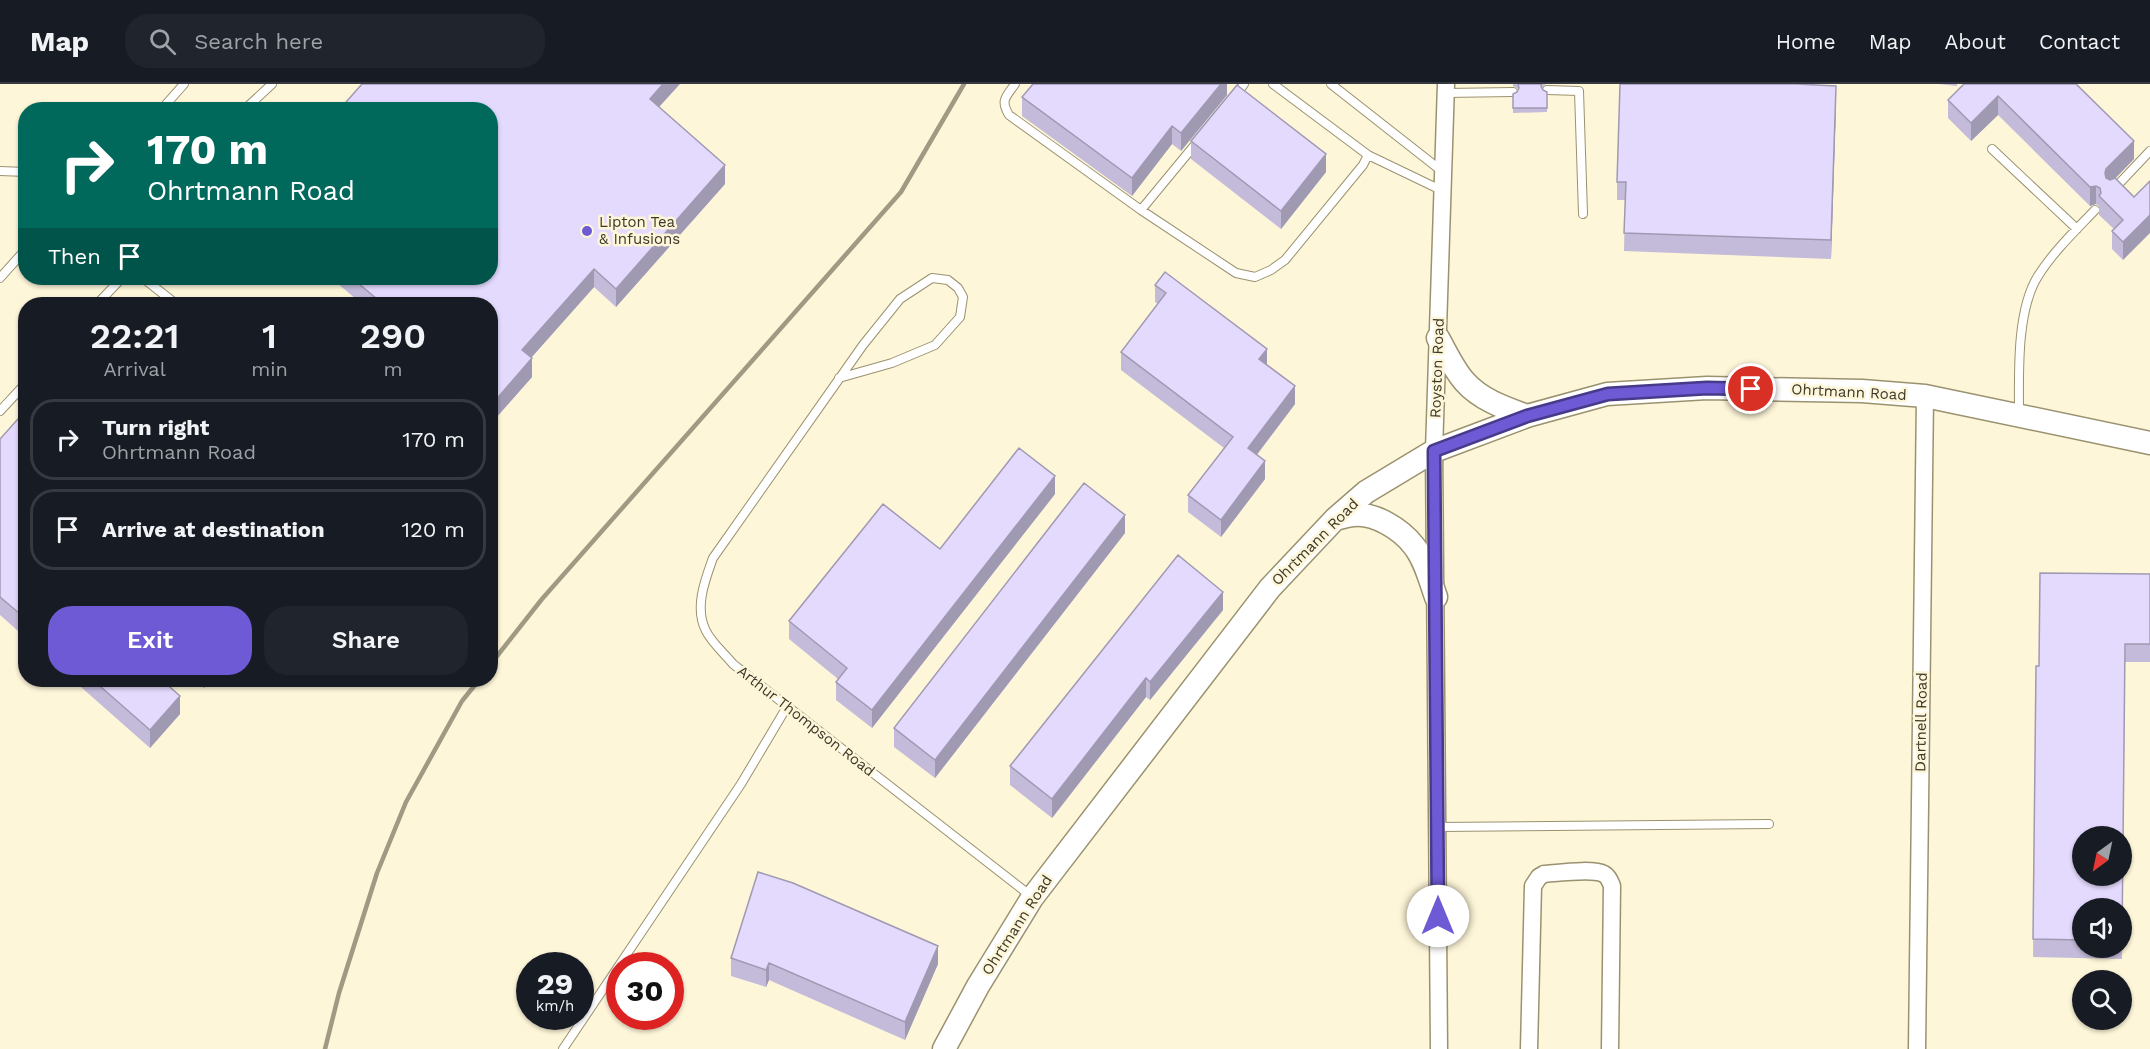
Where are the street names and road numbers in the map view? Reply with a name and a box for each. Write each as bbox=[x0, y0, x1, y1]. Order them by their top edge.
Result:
street label: Royston Road bbox=[1426, 318, 1448, 418]
street label: Ohrtmann Road bbox=[1791, 380, 1907, 404]
street label: Ohrtmann Road bbox=[1268, 495, 1362, 589]
street label: Arthur Thompson Road bbox=[734, 662, 878, 780]
street label: Dartnell Road bbox=[1911, 672, 1931, 772]
street label: Ohrtmann Road bbox=[978, 872, 1056, 978]

